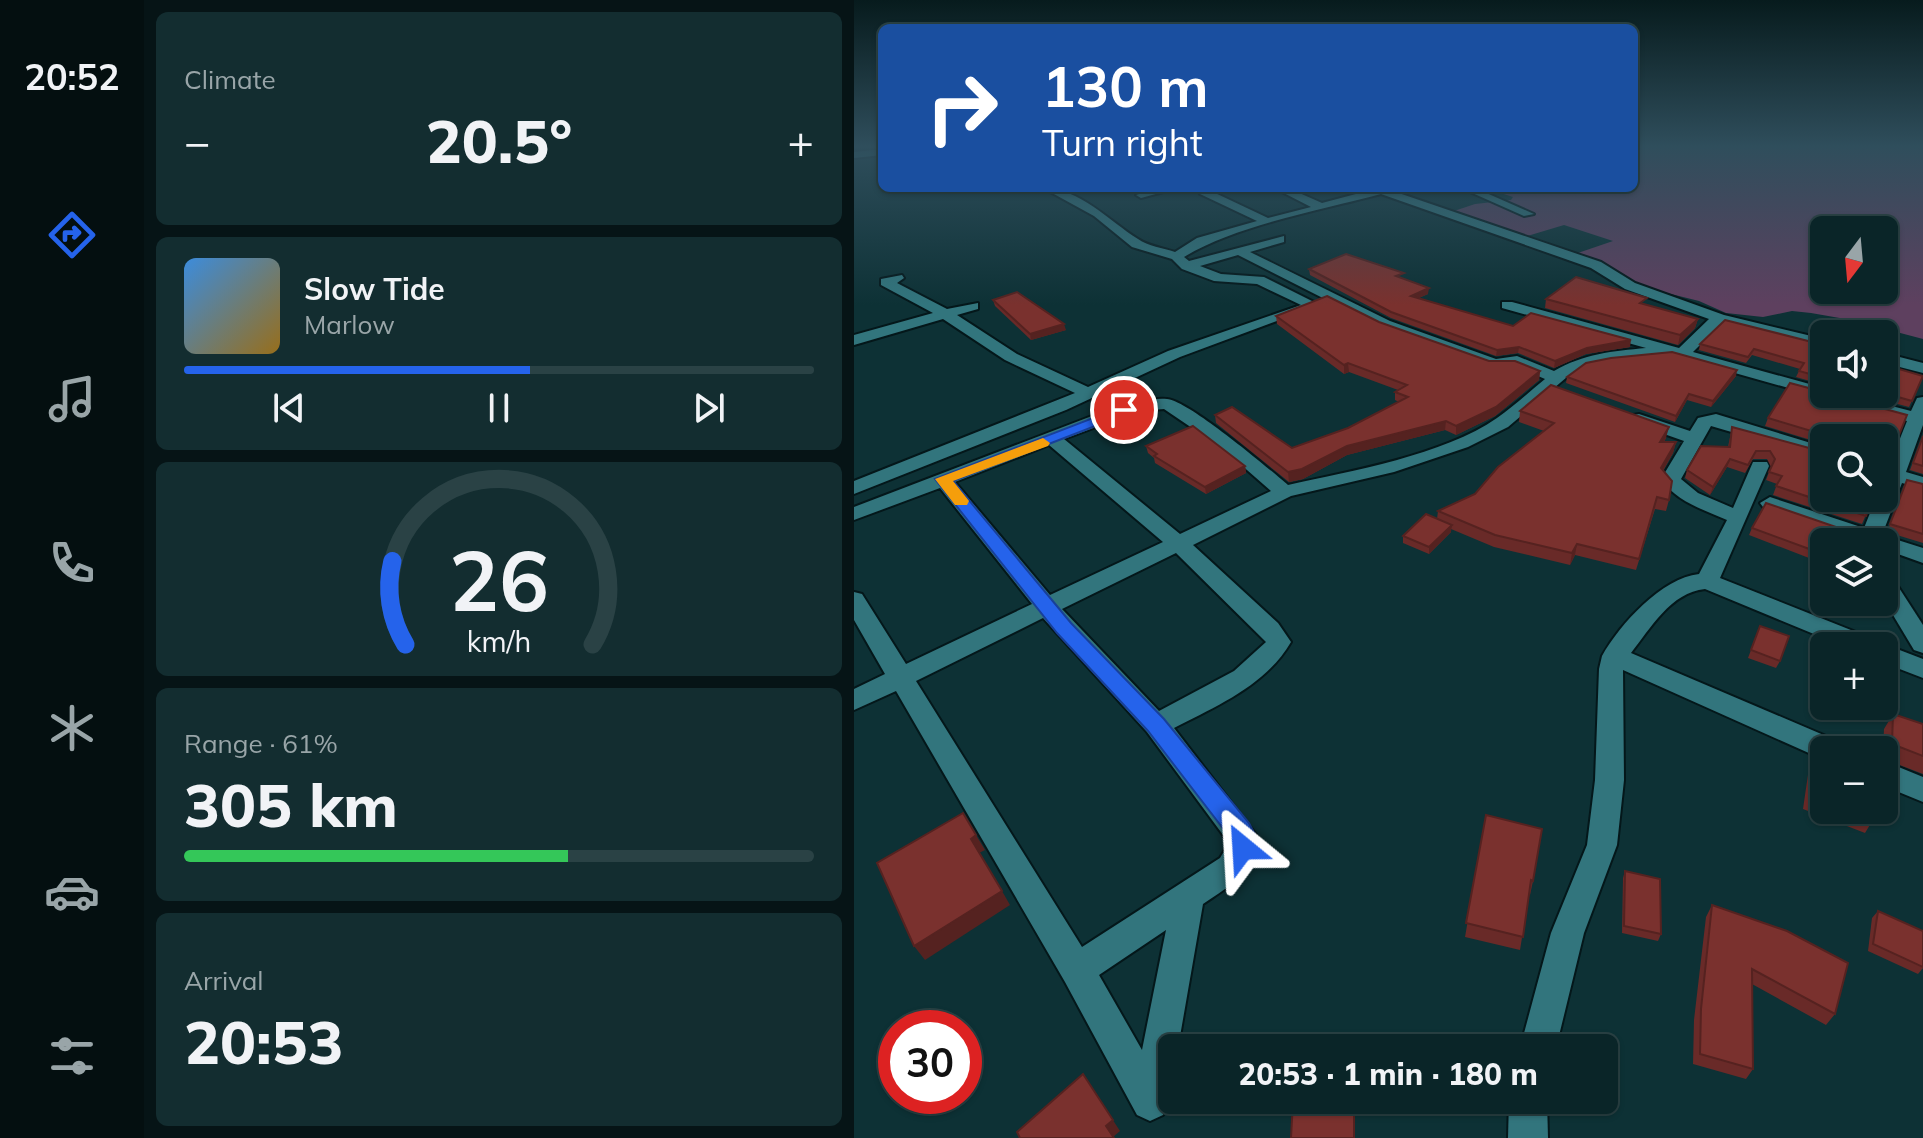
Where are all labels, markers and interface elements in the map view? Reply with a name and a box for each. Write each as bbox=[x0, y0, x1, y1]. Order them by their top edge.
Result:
text: 130 m bbox=[1042, 51, 1209, 121]
text: 20:52 bbox=[24, 54, 120, 99]
icon: right bbox=[910, 56, 1014, 160]
text: Climate bbox=[184, 63, 276, 96]
text: 20.5° bbox=[426, 103, 572, 178]
text: − bbox=[184, 114, 210, 169]
text: + bbox=[788, 114, 814, 169]
text: Turn right bbox=[1042, 120, 1203, 165]
icon: directions bbox=[44, 207, 100, 263]
north arrow bbox=[1810, 216, 1898, 304]
map controls bbox=[1810, 216, 1898, 824]
text: Slow Tide bbox=[304, 270, 445, 308]
text: Marlow bbox=[304, 308, 395, 341]
button: sound bbox=[1810, 320, 1898, 408]
icon: music bbox=[44, 371, 100, 427]
pin bbox=[1090, 376, 1158, 444]
icon: previous bbox=[267, 386, 311, 430]
icon: pause bbox=[477, 386, 521, 430]
icon: next bbox=[687, 386, 731, 430]
icon: arrive bbox=[1102, 388, 1146, 432]
button: search bbox=[1810, 424, 1898, 512]
text: 26 bbox=[449, 527, 549, 632]
button: layers bbox=[1810, 528, 1898, 616]
icon: phone bbox=[44, 535, 100, 591]
text: km/h bbox=[467, 623, 531, 659]
button: + bbox=[1810, 632, 1898, 720]
icon: climate bbox=[44, 700, 100, 756]
text: Range · 61% bbox=[184, 727, 338, 760]
button: − bbox=[1810, 736, 1898, 824]
text: 305 km bbox=[184, 767, 398, 842]
position arrow bbox=[1201, 806, 1285, 890]
icon: car bbox=[44, 864, 100, 920]
text: Arrival bbox=[184, 964, 264, 997]
text: 20:53 bbox=[184, 1004, 344, 1079]
speed limit sign: 30 bbox=[878, 1010, 982, 1114]
icon: filters bbox=[44, 1028, 100, 1084]
text: 20:53 · 1 min · 180 m bbox=[1238, 1055, 1538, 1093]

